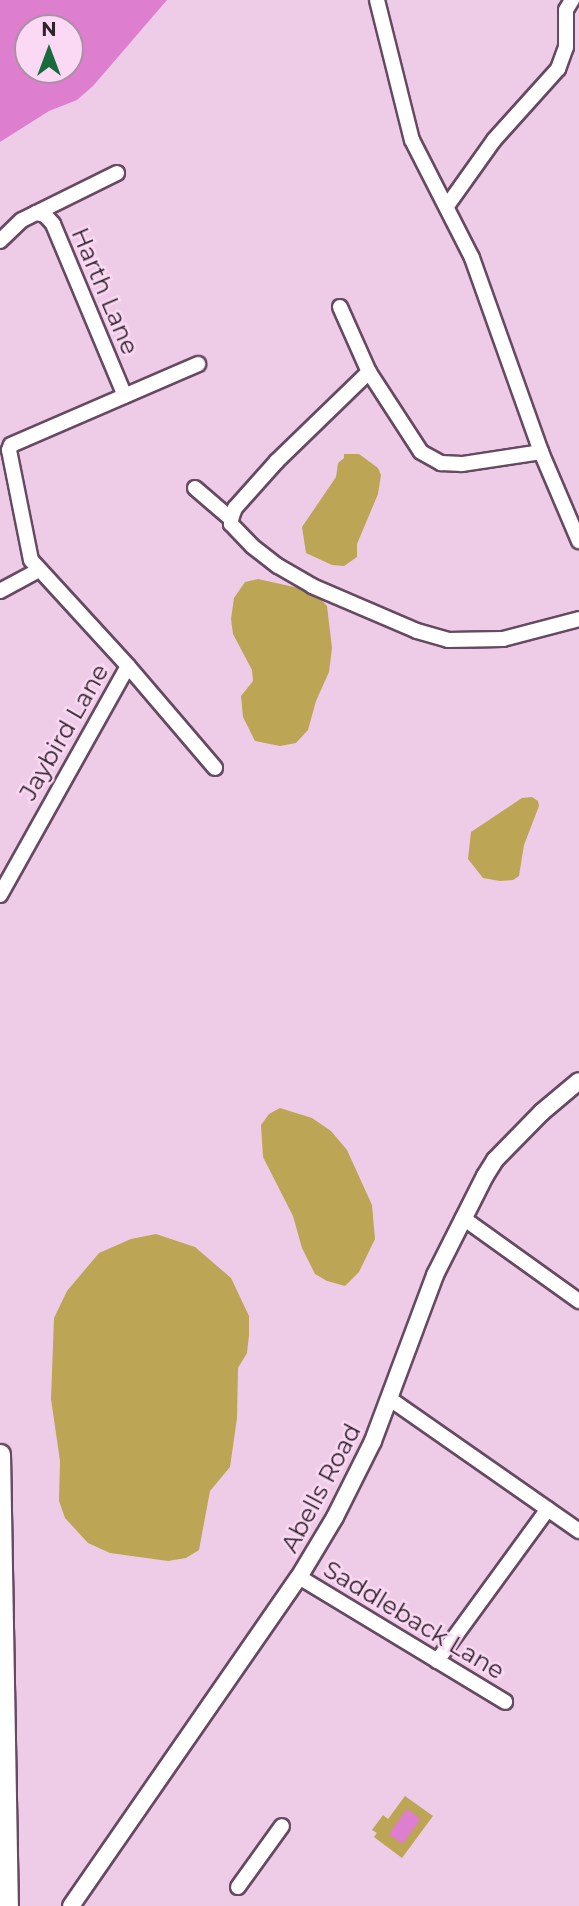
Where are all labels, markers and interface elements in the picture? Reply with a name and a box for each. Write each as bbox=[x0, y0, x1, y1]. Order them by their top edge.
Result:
north arrow bbox=[14, 14, 84, 84]
text: N bbox=[41, 18, 57, 41]
street label: Harth Lane bbox=[65, 223, 145, 359]
street label: Jaybird Lane bbox=[13, 659, 115, 805]
street label: Abells Road bbox=[275, 1419, 367, 1557]
street label: Saddleback Lane bbox=[318, 1555, 510, 1685]

